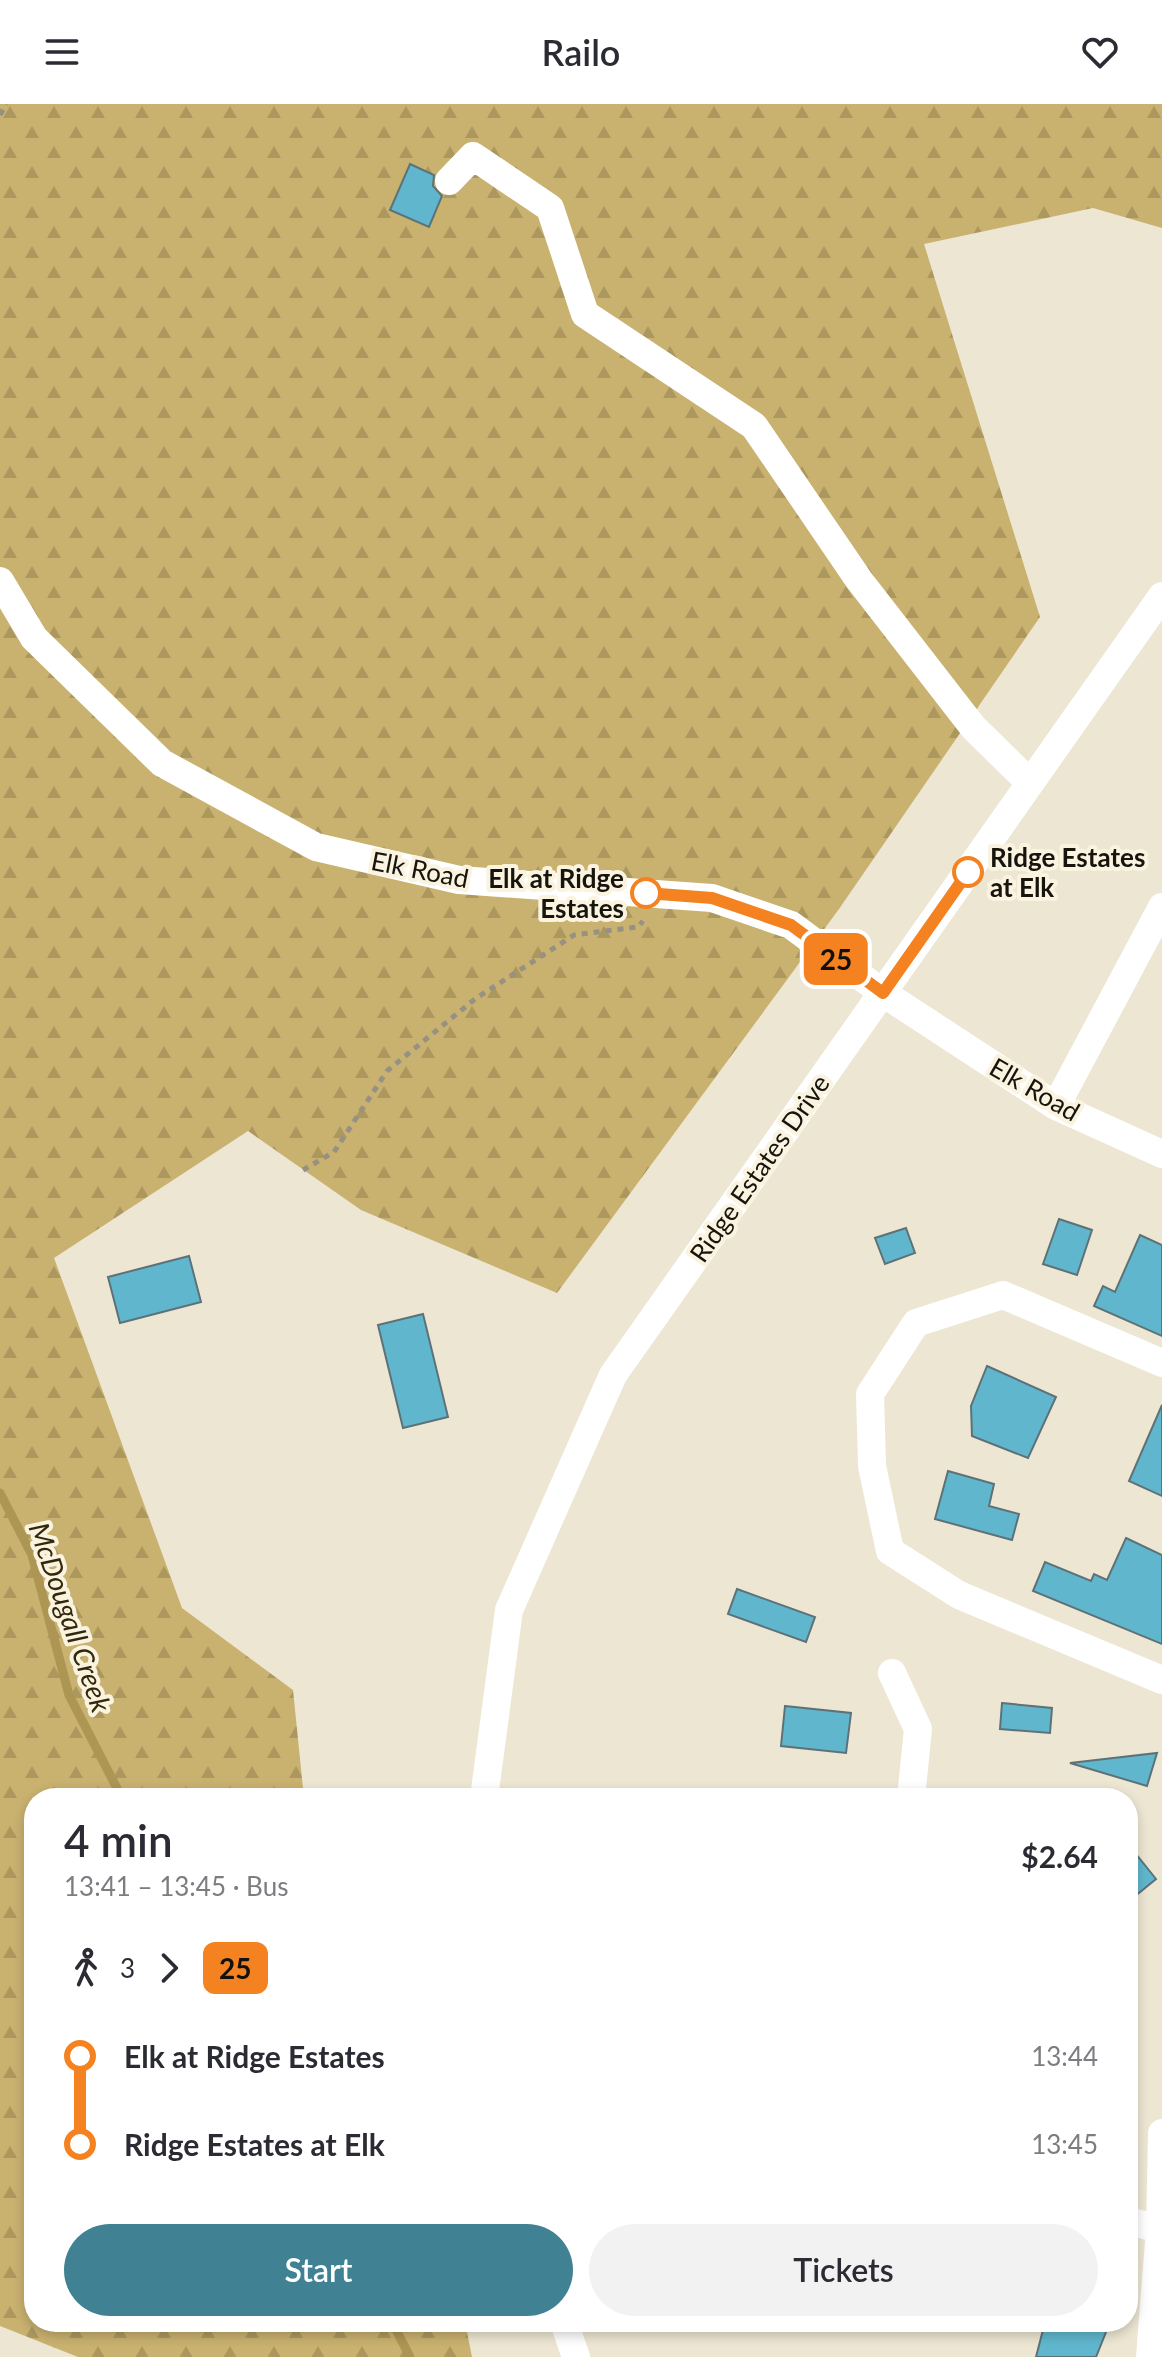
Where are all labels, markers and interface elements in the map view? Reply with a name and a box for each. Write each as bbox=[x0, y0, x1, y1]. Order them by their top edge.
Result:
icon: menu bbox=[40, 30, 84, 74]
text: Railo bbox=[542, 30, 620, 74]
icon: heart bbox=[1078, 30, 1122, 74]
place label: Ridge Estates at Elk bbox=[990, 841, 1145, 903]
street label: Elk Road bbox=[369, 844, 471, 894]
marker: Ridge Estates at Elk bbox=[953, 857, 983, 887]
place label: Elk at Ridge Estates bbox=[488, 862, 624, 924]
marker: Elk at Ridge Estates bbox=[631, 878, 661, 908]
line badge: 25 bbox=[800, 933, 872, 985]
text: 25 bbox=[820, 942, 852, 976]
street label: Elk Road bbox=[984, 1050, 1086, 1128]
street label: Ridge Estates Drive bbox=[682, 1068, 836, 1268]
water label: McDougall Creek bbox=[23, 1518, 120, 1717]
text: 4 min bbox=[64, 1814, 173, 1866]
text: $2.64 bbox=[1021, 1838, 1098, 1874]
text: 13:41 – 13:45 · Bus bbox=[64, 1870, 288, 1902]
icon: walk bbox=[64, 1946, 108, 1990]
icon: forward bbox=[147, 1946, 191, 1990]
text: 25 bbox=[219, 1951, 252, 1985]
text: 3 bbox=[120, 1952, 135, 1984]
text: Elk at Ridge Estates bbox=[124, 2038, 385, 2074]
text: 13:44 bbox=[1031, 2040, 1098, 2072]
text: Ridge Estates at Elk bbox=[124, 2126, 385, 2162]
text: 13:45 bbox=[1031, 2128, 1098, 2160]
button: Start bbox=[64, 2224, 573, 2316]
button: Tickets bbox=[589, 2224, 1098, 2316]

